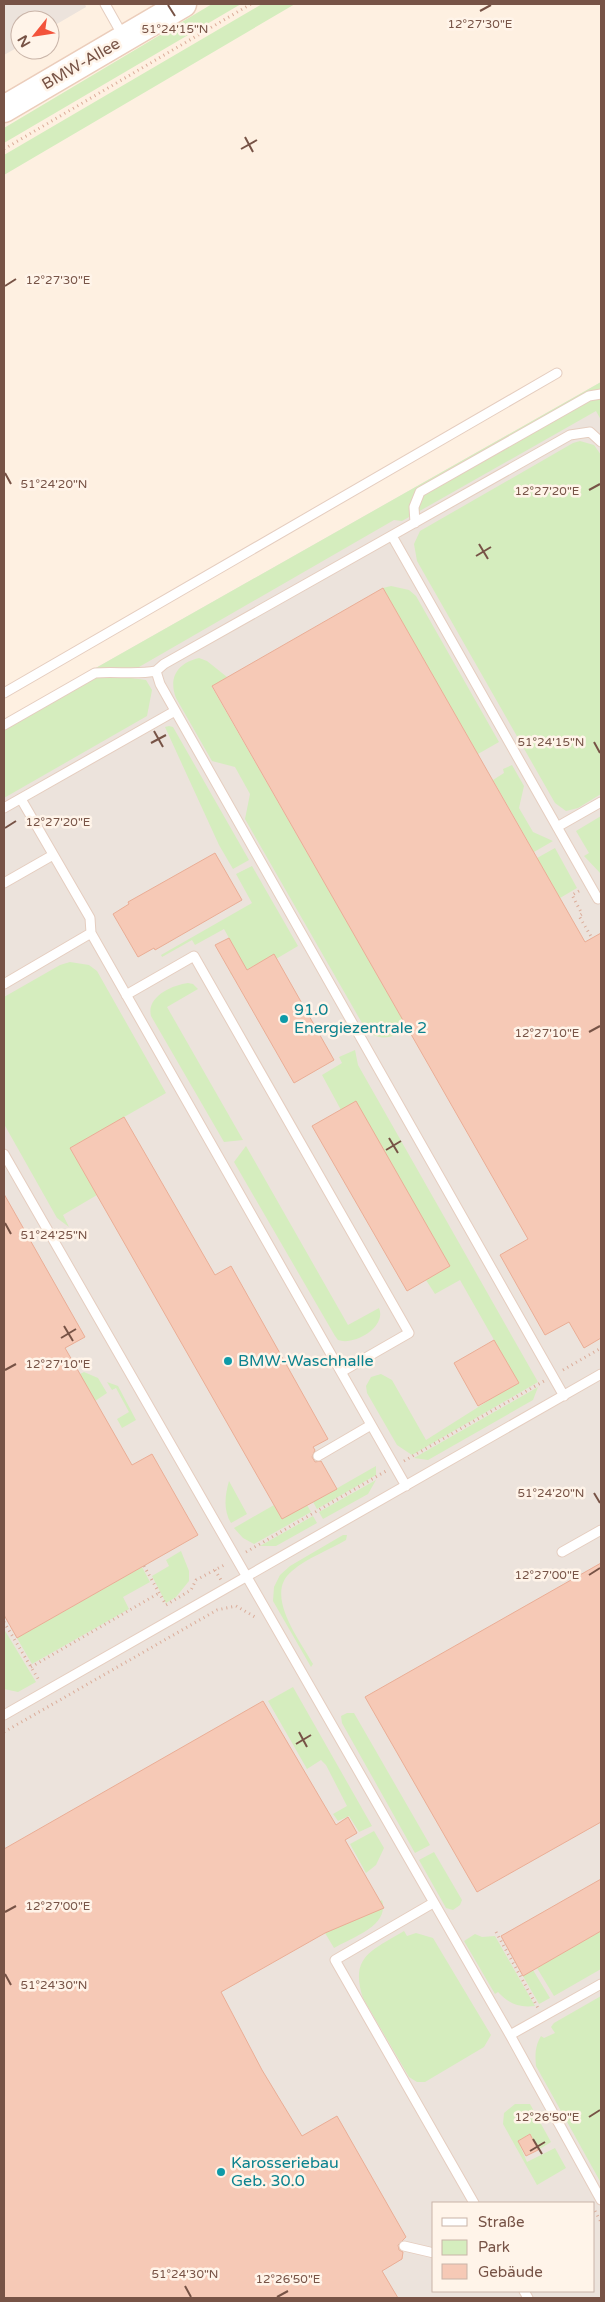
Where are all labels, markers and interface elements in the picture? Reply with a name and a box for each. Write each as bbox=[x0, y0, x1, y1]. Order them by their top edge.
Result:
north arrow bbox=[10, 10, 60, 60]
text: 12°27'30"E bbox=[447, 17, 513, 31]
text: 51°24'15"N bbox=[142, 22, 209, 36]
text: N bbox=[14, 32, 34, 50]
street label: BMW-Allee bbox=[38, 34, 124, 94]
text: 12°27'30"E bbox=[25, 273, 91, 287]
text: 51°24'20"N bbox=[21, 477, 88, 491]
text: 12°27'20"E bbox=[514, 484, 580, 498]
text: 51°24'15"N bbox=[518, 735, 585, 749]
text: 12°27'20"E bbox=[25, 815, 91, 829]
place label: 91.0 Energiezentrale 2 bbox=[294, 1000, 427, 1038]
marker: 91.0 Energiezentrale 2 bbox=[278, 1013, 290, 1025]
text: 12°27'10"E bbox=[514, 1026, 580, 1040]
text: 51°24'25"N bbox=[21, 1228, 88, 1242]
place label: BMW-Waschhalle bbox=[238, 1351, 374, 1371]
marker: BMW-Waschhalle bbox=[222, 1355, 234, 1367]
text: 12°27'10"E bbox=[25, 1357, 91, 1371]
text: 51°24'20"N bbox=[518, 1486, 585, 1500]
text: 12°27'00"E bbox=[514, 1568, 580, 1582]
text: 12°27'00"E bbox=[25, 1899, 91, 1913]
text: 51°24'30"N bbox=[21, 1978, 88, 1992]
text: 12°26'50"E bbox=[514, 2110, 580, 2124]
place label: Karosseriebau Geb. 30.0 bbox=[231, 2153, 339, 2191]
marker: Karosseriebau Geb. 30.0 bbox=[215, 2166, 227, 2178]
legend bbox=[432, 2202, 595, 2292]
text: Straße bbox=[478, 2213, 524, 2231]
text: Park bbox=[478, 2238, 510, 2256]
text: Gebäude bbox=[478, 2263, 543, 2281]
text: 51°24'30"N bbox=[152, 2267, 219, 2281]
text: 12°26'50"E bbox=[255, 2272, 321, 2286]

